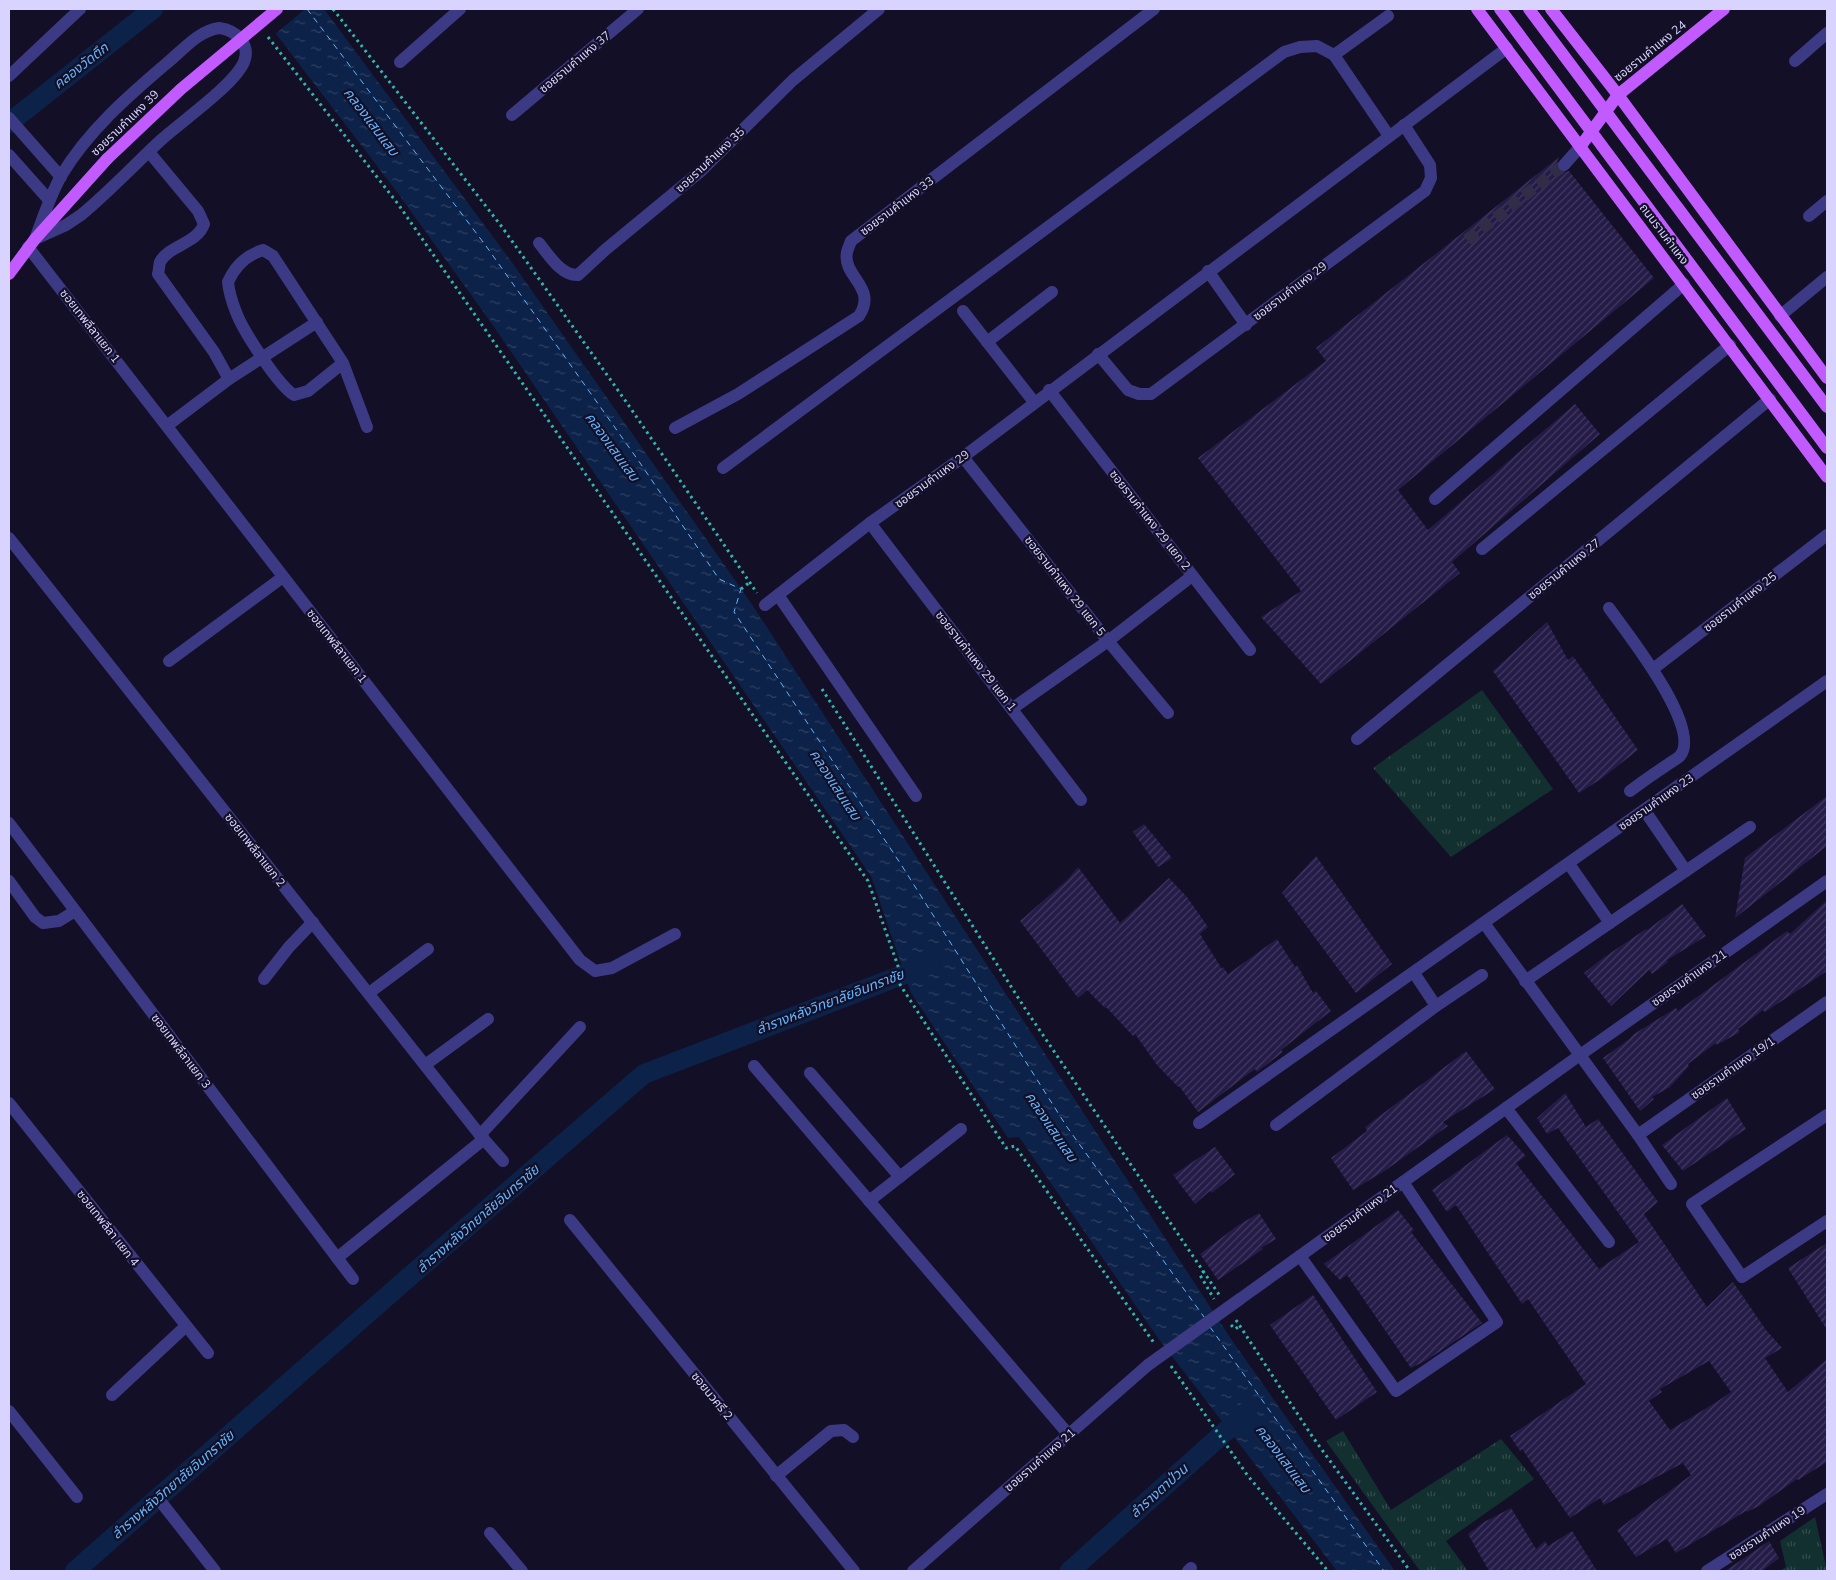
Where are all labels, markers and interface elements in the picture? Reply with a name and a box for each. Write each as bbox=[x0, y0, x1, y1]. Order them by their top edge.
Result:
street label: ซอยรามคำแหง 24 bbox=[1610, 17, 1690, 85]
street label: ซอยรามคำแหง 37 bbox=[536, 27, 614, 97]
water label: คลองวัดตึก bbox=[50, 38, 113, 93]
water label: คลองแสนแสบ bbox=[339, 84, 404, 161]
street label: ซอยรามคำแหง 39 bbox=[87, 86, 163, 160]
street label: ซอยรามคำแหง 35 bbox=[672, 124, 748, 196]
street label: ซอยรามคำแหง 33 bbox=[857, 173, 937, 239]
street label: ถนนรามคำแหง bbox=[1636, 200, 1692, 268]
street label: ซอยรามคำแหง 29 bbox=[1250, 258, 1330, 324]
street label: ซอยเทพลีลาแยก 1 bbox=[56, 286, 124, 366]
water label: คลองแสนแสบ bbox=[581, 409, 644, 487]
street label: ซอยรามคำแหง 29 bbox=[891, 446, 973, 512]
street label: ซอยรามคำแหง 29 แยก 2 bbox=[1106, 467, 1194, 573]
street label: ซอยรามคำแหง 29 แยก 5 bbox=[1021, 533, 1109, 639]
street label: ซอยรามคำแหง 27 bbox=[1524, 535, 1604, 603]
street label: ซอยรามคำแหง 25 bbox=[1700, 568, 1780, 636]
street label: ซอยเทพลีลาแยก 1 bbox=[303, 606, 371, 686]
street label: ซอยรามคำแหง 29 แยก 1 bbox=[932, 608, 1020, 714]
water label: คลองแสนแสบ bbox=[805, 746, 866, 825]
street label: ซอยรามคำแหง 23 bbox=[1615, 770, 1697, 834]
street label: ซอยเทพลีลาแยก 2 bbox=[221, 810, 289, 890]
street label: ซอยรามคำแหง 21 bbox=[1648, 946, 1730, 1010]
water label: ลำรางหลังวิทยาลัยอินทราชัย bbox=[753, 964, 908, 1039]
street label: ซอยเทพลีลาแยก 3 bbox=[148, 1010, 214, 1092]
street label: ซอยรามคำแหง 19/1 bbox=[1688, 1033, 1778, 1103]
water label: คลองแสนแสบ bbox=[1021, 1088, 1082, 1167]
water label: ลำรางหลังวิทยาลัยอินทราชัย bbox=[413, 1159, 545, 1278]
street label: ซอยรามคำแหง 21 bbox=[1319, 1180, 1401, 1246]
street label: ซอยเทพลีลา แยก 4 bbox=[73, 1187, 143, 1269]
street label: ซอยนวศรี 2 bbox=[688, 1369, 736, 1423]
water label: คลองแสนแสบ bbox=[1251, 1421, 1316, 1498]
water label: ลำรางหลังวิทยาลัยอินทราชัย bbox=[108, 1425, 240, 1544]
street label: ซอยรามคำแหง 21 bbox=[1001, 1425, 1079, 1495]
water label: ลำรางตาป่วน bbox=[1126, 1459, 1193, 1522]
street label: ซอยรามคำแหง 19 bbox=[1725, 1502, 1809, 1564]

